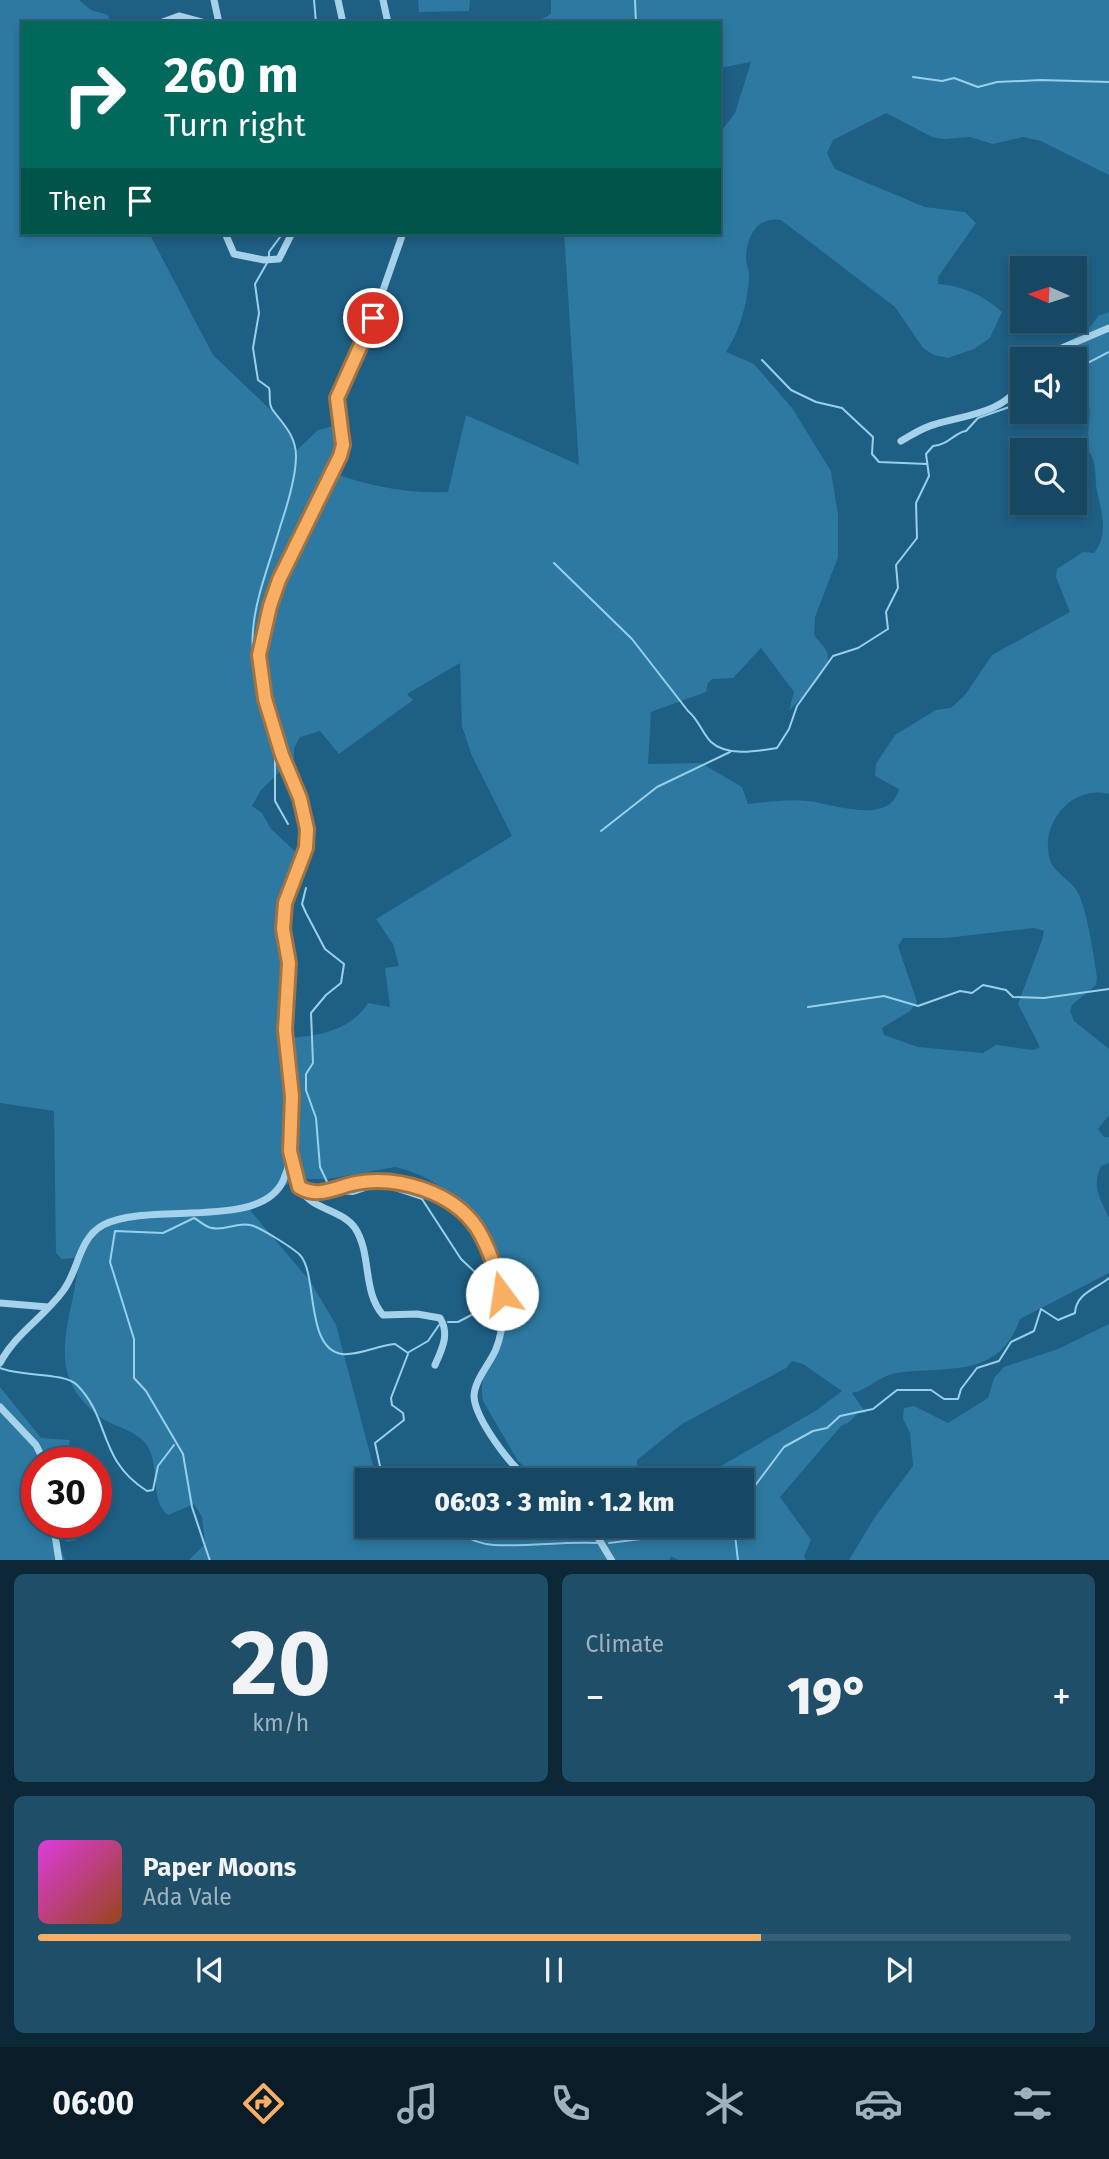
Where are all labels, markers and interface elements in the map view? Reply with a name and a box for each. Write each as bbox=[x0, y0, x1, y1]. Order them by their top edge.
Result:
text: 260 m bbox=[164, 46, 299, 105]
icon: right bbox=[49, 49, 140, 140]
text: Turn right bbox=[164, 106, 306, 144]
icon: arrive bbox=[121, 182, 159, 220]
text: Then bbox=[49, 186, 107, 217]
north arrow bbox=[1010, 256, 1087, 332]
map controls bbox=[1010, 256, 1087, 515]
pin bbox=[343, 288, 403, 348]
icon: arrive bbox=[354, 299, 392, 337]
button: sound bbox=[1010, 347, 1087, 424]
button: search bbox=[1010, 438, 1087, 515]
position arrow bbox=[465, 1257, 539, 1331]
speed limit sign: 30 bbox=[21, 1447, 112, 1538]
text: 06:03 · 3 min · 1.2 km bbox=[435, 1487, 674, 1518]
text: 20 bbox=[231, 1609, 331, 1718]
text: Climate bbox=[586, 1630, 664, 1658]
text: 19° bbox=[788, 1665, 869, 1728]
text: − bbox=[586, 1674, 605, 1720]
text: + bbox=[1052, 1674, 1071, 1720]
text: km/h bbox=[252, 1709, 309, 1737]
text: Paper Moons bbox=[143, 1852, 296, 1883]
text: Ada Vale bbox=[143, 1883, 232, 1911]
icon: previous bbox=[191, 1951, 229, 1989]
icon: pause bbox=[535, 1951, 573, 1989]
icon: next bbox=[880, 1951, 918, 1989]
icon: directions bbox=[239, 2079, 288, 2128]
icon: music bbox=[393, 2079, 442, 2128]
icon: phone bbox=[546, 2079, 595, 2128]
icon: climate bbox=[700, 2079, 749, 2128]
icon: car bbox=[854, 2079, 903, 2128]
icon: filters bbox=[1008, 2079, 1057, 2128]
text: 06:00 bbox=[52, 2084, 134, 2122]

